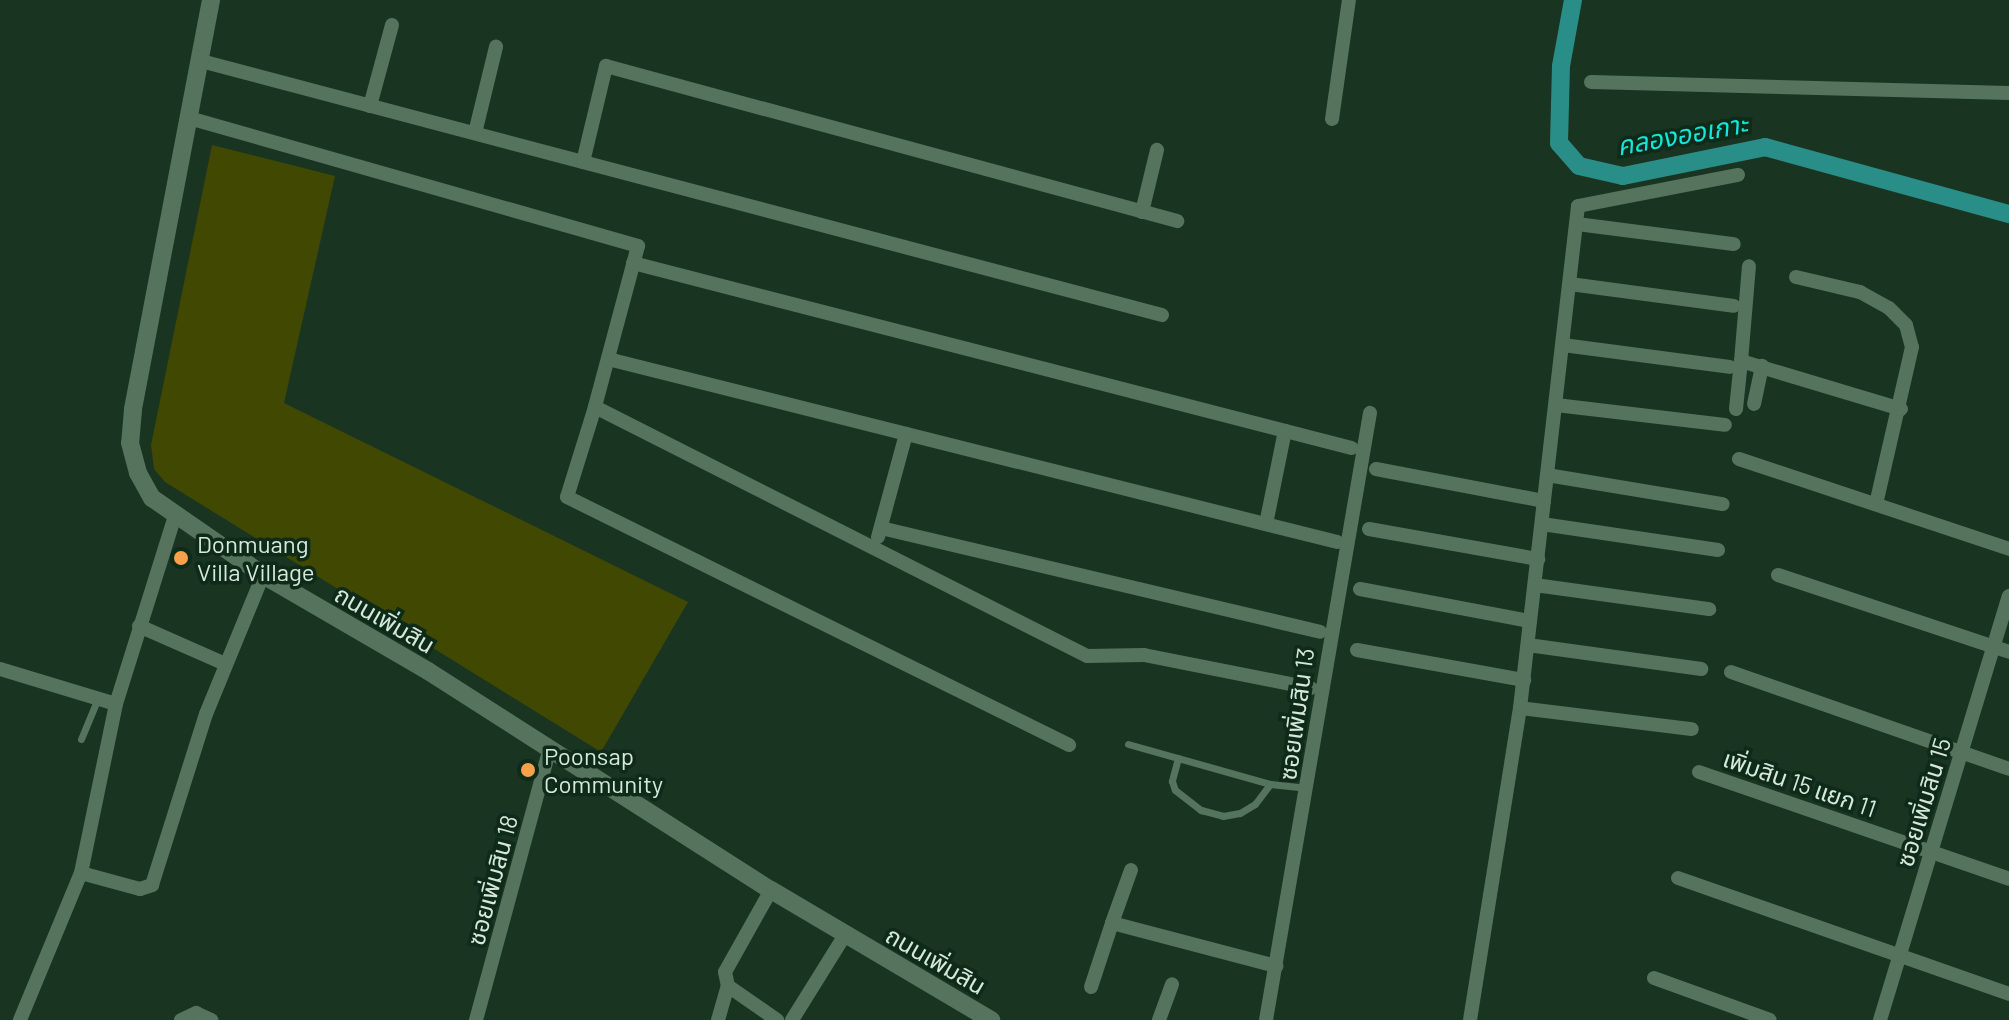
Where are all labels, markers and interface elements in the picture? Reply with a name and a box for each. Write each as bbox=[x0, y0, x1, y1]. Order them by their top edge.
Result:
water label: คลองออเกาะ bbox=[1614, 107, 1750, 161]
place label: Donmuang Villa Village bbox=[197, 530, 315, 586]
marker: Donmuang Villa Village bbox=[172, 549, 190, 567]
street label: ถนนเพิ่มสิน bbox=[330, 579, 440, 659]
street label: ซอยเพิ่มสิน 13 bbox=[1272, 646, 1320, 782]
street label: ซอยเพิ่มสิน 15 bbox=[1890, 734, 1956, 870]
place label: Poonsap Community bbox=[544, 742, 663, 798]
street label: เพิ่มสิน 15 แยก 11 bbox=[1720, 743, 1880, 823]
marker: Poonsap Community bbox=[519, 761, 537, 779]
street label: ซอยเพิ่มสิน 18 bbox=[461, 812, 523, 948]
street label: ถนนเพิ่มสิน bbox=[881, 920, 991, 1000]

